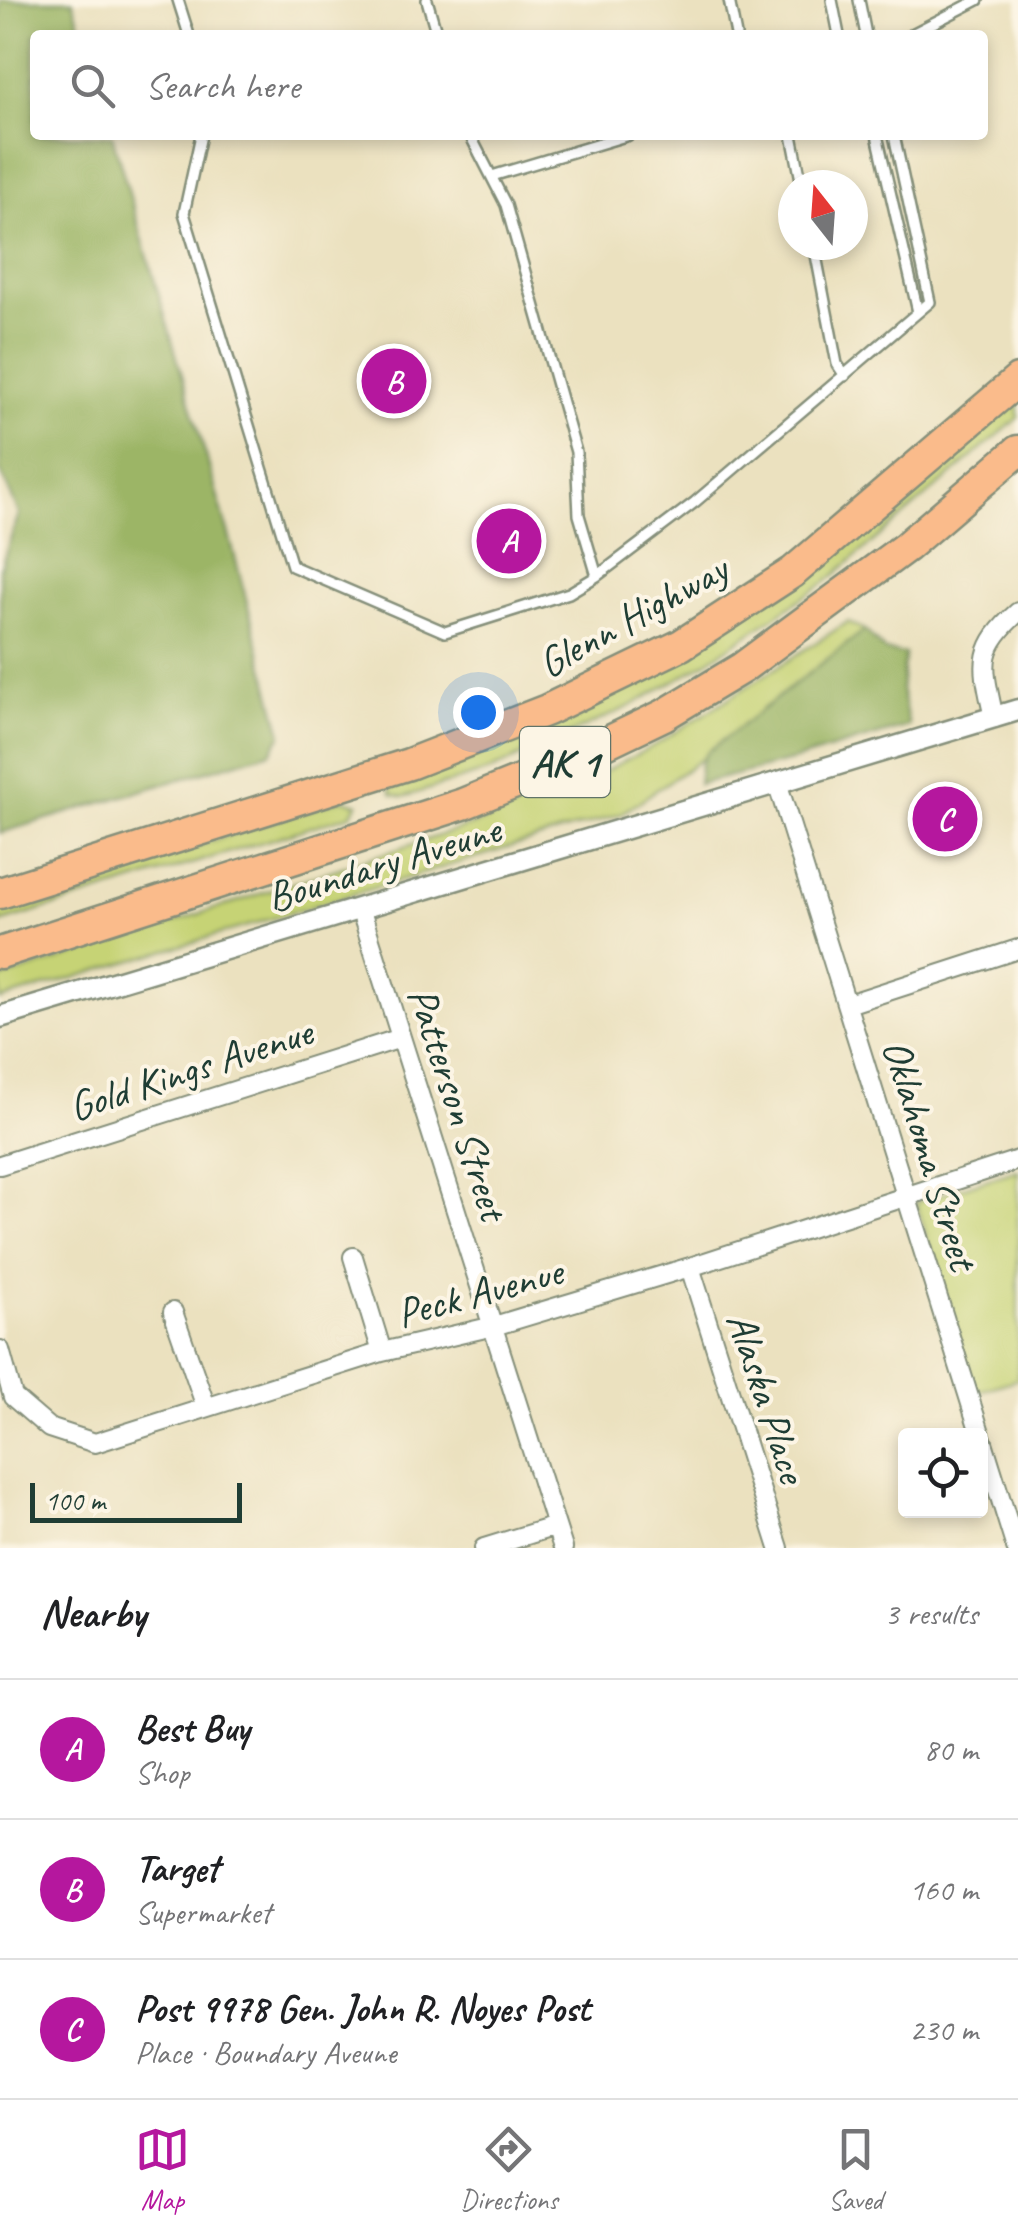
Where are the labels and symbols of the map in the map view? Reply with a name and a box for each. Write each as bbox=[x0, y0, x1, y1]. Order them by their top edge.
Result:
north arrow bbox=[778, 170, 868, 260]
pin: B bbox=[362, 344, 426, 418]
pin: A bbox=[476, 504, 542, 578]
street label: Glenn Highway bbox=[529, 541, 740, 690]
your location bbox=[453, 687, 504, 738]
road number: AK 1 bbox=[520, 727, 610, 797]
pin: C bbox=[912, 782, 978, 856]
street label: Boundary Aveune bbox=[260, 802, 509, 924]
street label: Patterson Street bbox=[395, 980, 521, 1230]
street label: Gold Kings Avenue bbox=[62, 1004, 321, 1134]
street label: Oklahoma Street bbox=[870, 1033, 991, 1280]
street label: Peck Avenue bbox=[391, 1244, 571, 1340]
street label: Alaska Place bbox=[714, 1306, 820, 1492]
scale bar bbox=[30, 1478, 242, 1522]

